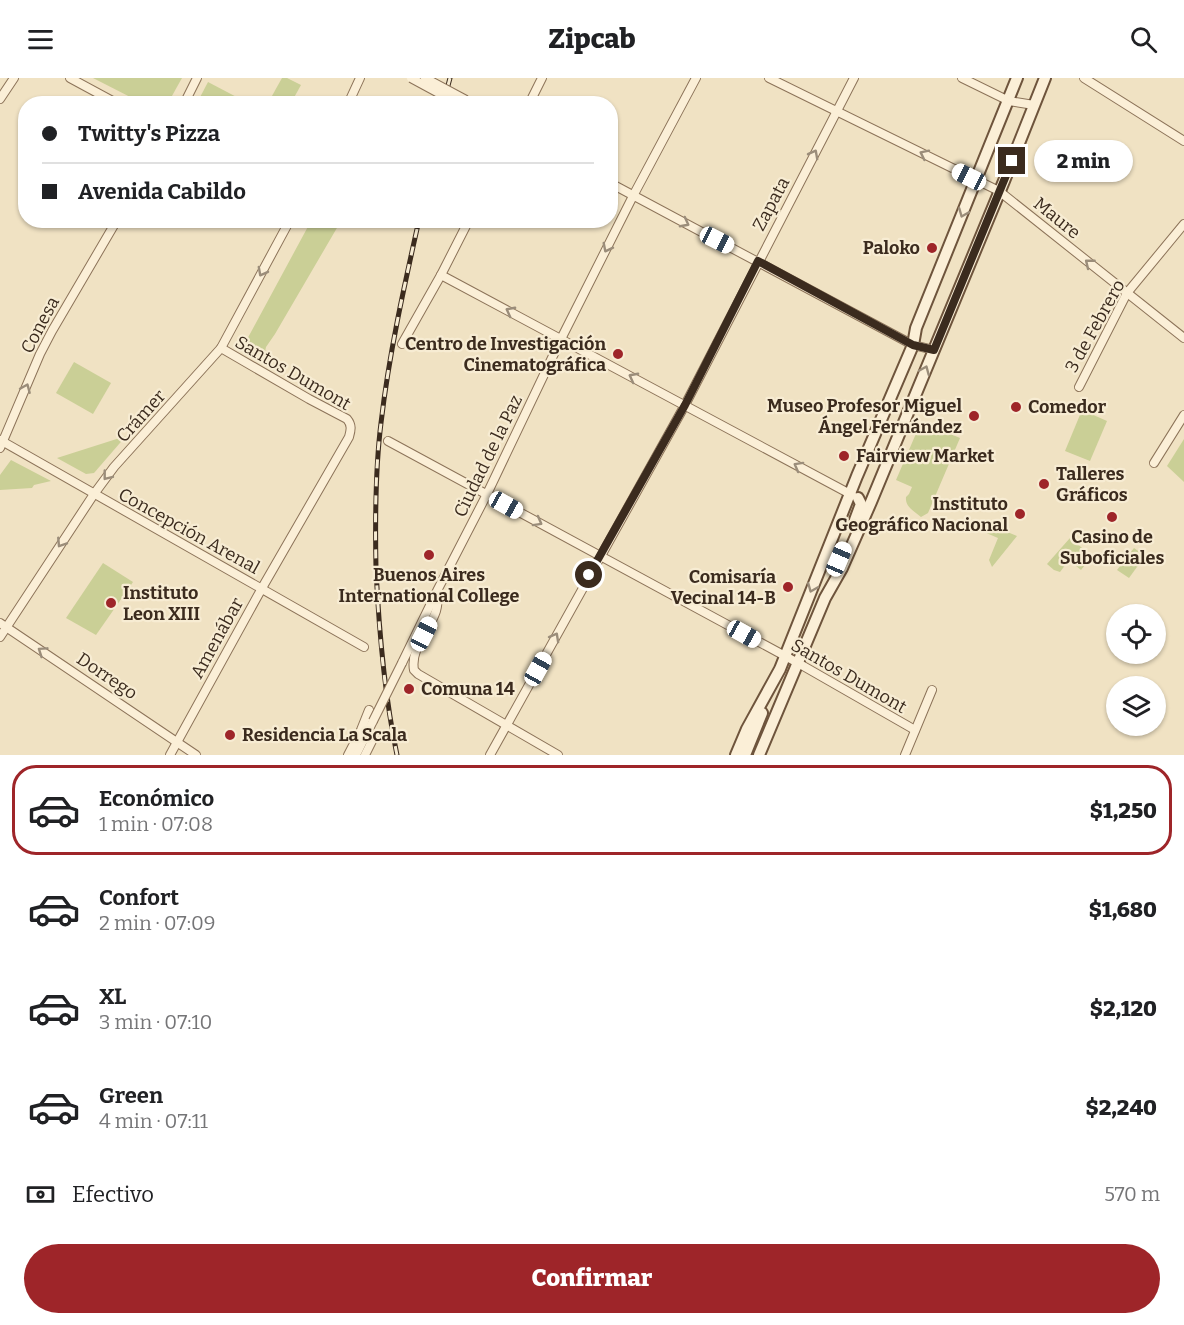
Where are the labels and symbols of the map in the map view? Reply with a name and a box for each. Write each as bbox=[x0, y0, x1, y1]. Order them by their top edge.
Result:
callout: 2 min bbox=[1033, 140, 1132, 182]
route end bbox=[998, 147, 1025, 174]
one-way arrow bbox=[807, 149, 819, 160]
one-way arrow bbox=[920, 150, 930, 161]
car bbox=[949, 161, 989, 193]
street label: Zapata bbox=[748, 173, 794, 235]
street label: Maure bbox=[1029, 192, 1085, 244]
one-way arrow bbox=[958, 207, 970, 218]
one-way arrow bbox=[679, 216, 690, 227]
car bbox=[697, 224, 737, 256]
place label: Paloko bbox=[863, 237, 920, 259]
marker: Paloko bbox=[925, 241, 939, 255]
one-way arrow bbox=[603, 242, 614, 252]
one-way arrow bbox=[1085, 259, 1096, 270]
one-way arrow bbox=[258, 266, 269, 276]
street label: 3 de Febrero bbox=[1060, 276, 1130, 376]
street label: Conesa bbox=[16, 293, 64, 357]
one-way arrow bbox=[505, 307, 516, 318]
street label: Santos Dumont bbox=[231, 331, 355, 415]
place label: Centro de Investigación Cinematográfica bbox=[405, 333, 606, 376]
marker: Centro de Investigación Cinematográfica bbox=[611, 347, 625, 361]
one-way arrow bbox=[918, 365, 930, 376]
one-way arrow bbox=[629, 373, 640, 384]
one-way arrow bbox=[19, 384, 31, 395]
street label: Crámer bbox=[112, 385, 170, 447]
street label: Ciudad de la Paz bbox=[449, 391, 527, 521]
place label: Museo Profesor Miguel Ángel Fernández bbox=[767, 395, 962, 438]
place label: Comedor bbox=[1028, 396, 1107, 418]
marker: Comedor bbox=[1009, 400, 1023, 414]
marker: Museo Profesor Miguel Ángel Fernández bbox=[967, 409, 981, 423]
place label: Fairview Market bbox=[856, 445, 994, 467]
marker: Fairview Market bbox=[837, 449, 851, 463]
one-way arrow bbox=[794, 462, 804, 473]
place label: Talleres Gráficos bbox=[1056, 463, 1128, 506]
one-way arrow bbox=[103, 470, 114, 481]
marker: Talleres Gráficos bbox=[1037, 477, 1051, 491]
street label: Concepción Arenal bbox=[114, 483, 264, 579]
car bbox=[486, 488, 526, 522]
place label: Instituto Geográfico Nacional bbox=[835, 493, 1008, 536]
marker: Instituto Geográfico Nacional bbox=[1013, 507, 1027, 521]
marker: Casino de Suboficiales bbox=[1105, 510, 1119, 524]
one-way arrow bbox=[532, 515, 542, 526]
place label: Casino de Suboficiales bbox=[1060, 526, 1164, 569]
one-way arrow bbox=[58, 536, 69, 547]
car bbox=[824, 539, 854, 579]
marker: Buenos Aires International College bbox=[422, 548, 436, 562]
route start bbox=[575, 561, 602, 588]
place label: Buenos Aires International College bbox=[339, 564, 520, 607]
place label: Comisaría Vecinal 14-B bbox=[671, 566, 776, 609]
marker: Comisaría Vecinal 14-B bbox=[781, 580, 795, 594]
one-way arrow bbox=[807, 581, 819, 592]
place label: Instituto Leon XIII bbox=[123, 582, 200, 625]
street label: Amenábar bbox=[186, 594, 248, 682]
marker: Instituto Leon XIII bbox=[104, 596, 118, 610]
car bbox=[408, 614, 440, 654]
car bbox=[724, 617, 764, 651]
one-way arrow bbox=[548, 633, 559, 644]
street label: Santos Dumont bbox=[787, 634, 911, 718]
one-way arrow bbox=[38, 647, 49, 658]
street label: Dorrego bbox=[72, 648, 142, 704]
car bbox=[521, 649, 555, 689]
place label: Comuna 14 bbox=[421, 678, 515, 700]
marker: Comuna 14 bbox=[402, 682, 416, 696]
place label: Residencia La Scala bbox=[242, 724, 407, 746]
marker: Residencia La Scala bbox=[223, 728, 237, 742]

